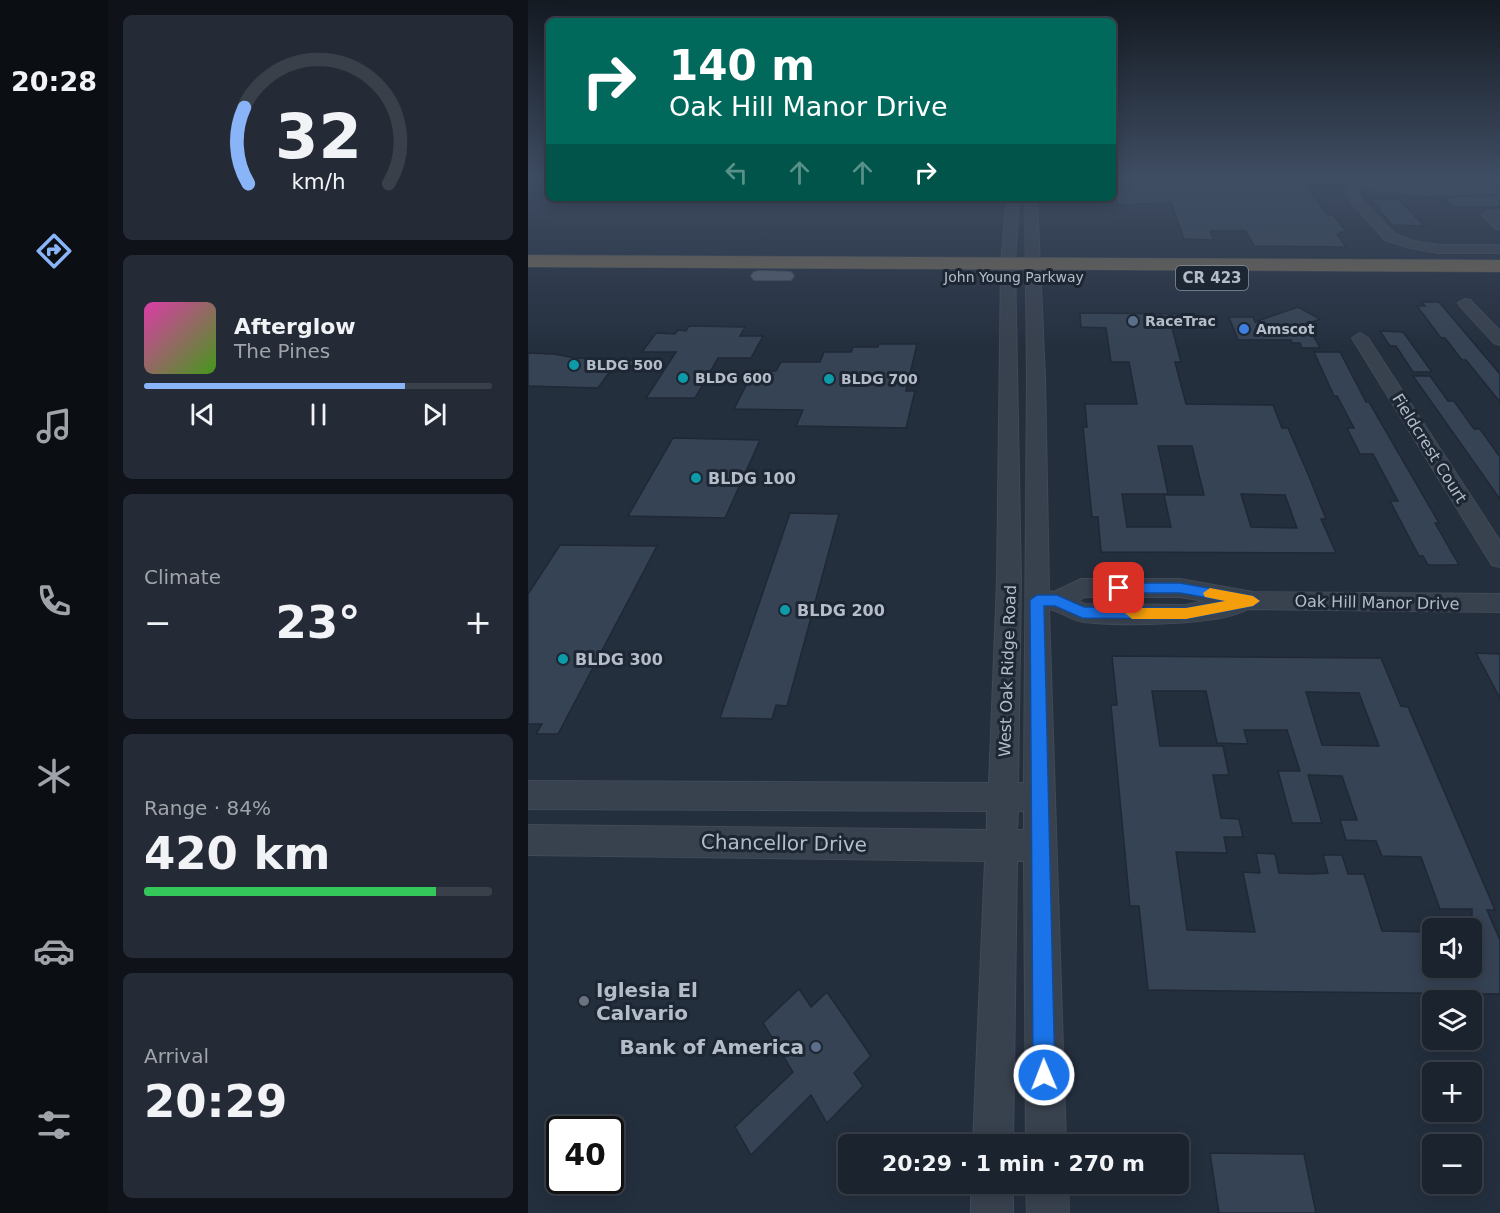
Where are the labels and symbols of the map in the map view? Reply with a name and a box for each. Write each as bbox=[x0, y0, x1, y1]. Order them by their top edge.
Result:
road number: CR 423 bbox=[1176, 266, 1248, 290]
street label: John Young Parkway bbox=[943, 269, 1084, 285]
place label: RaceTrac bbox=[1145, 313, 1216, 329]
marker: RaceTrac bbox=[1126, 314, 1140, 328]
place label: Amscot bbox=[1256, 321, 1315, 337]
marker: Amscot bbox=[1237, 322, 1251, 336]
place label: BLDG 500 bbox=[586, 357, 663, 373]
marker: BLDG 500 bbox=[567, 358, 581, 372]
place label: BLDG 600 bbox=[695, 370, 772, 386]
marker: BLDG 600 bbox=[676, 371, 690, 385]
place label: BLDG 700 bbox=[841, 371, 918, 387]
marker: BLDG 700 bbox=[822, 372, 836, 386]
street label: Fieldcrest Court bbox=[1388, 390, 1471, 506]
place label: BLDG 100 bbox=[708, 469, 796, 488]
marker: BLDG 100 bbox=[689, 471, 703, 485]
pin bbox=[1093, 562, 1144, 613]
street label: West Oak Ridge Road bbox=[995, 585, 1020, 757]
street label: Oak Hill Manor Drive bbox=[1294, 592, 1460, 613]
place label: BLDG 200 bbox=[797, 601, 885, 620]
marker: BLDG 200 bbox=[778, 603, 792, 617]
place label: BLDG 300 bbox=[575, 650, 663, 669]
marker: BLDG 300 bbox=[556, 652, 570, 666]
street label: Chancellor Drive bbox=[701, 830, 867, 856]
place label: Iglesia El Calvario bbox=[596, 978, 698, 1025]
marker: Iglesia El Calvario bbox=[577, 994, 591, 1008]
place label: Bank of America bbox=[619, 1035, 804, 1059]
marker: Bank of America bbox=[809, 1040, 823, 1054]
position arrow bbox=[1012, 1043, 1076, 1107]
speed limit sign: 40 bbox=[546, 1116, 624, 1194]

